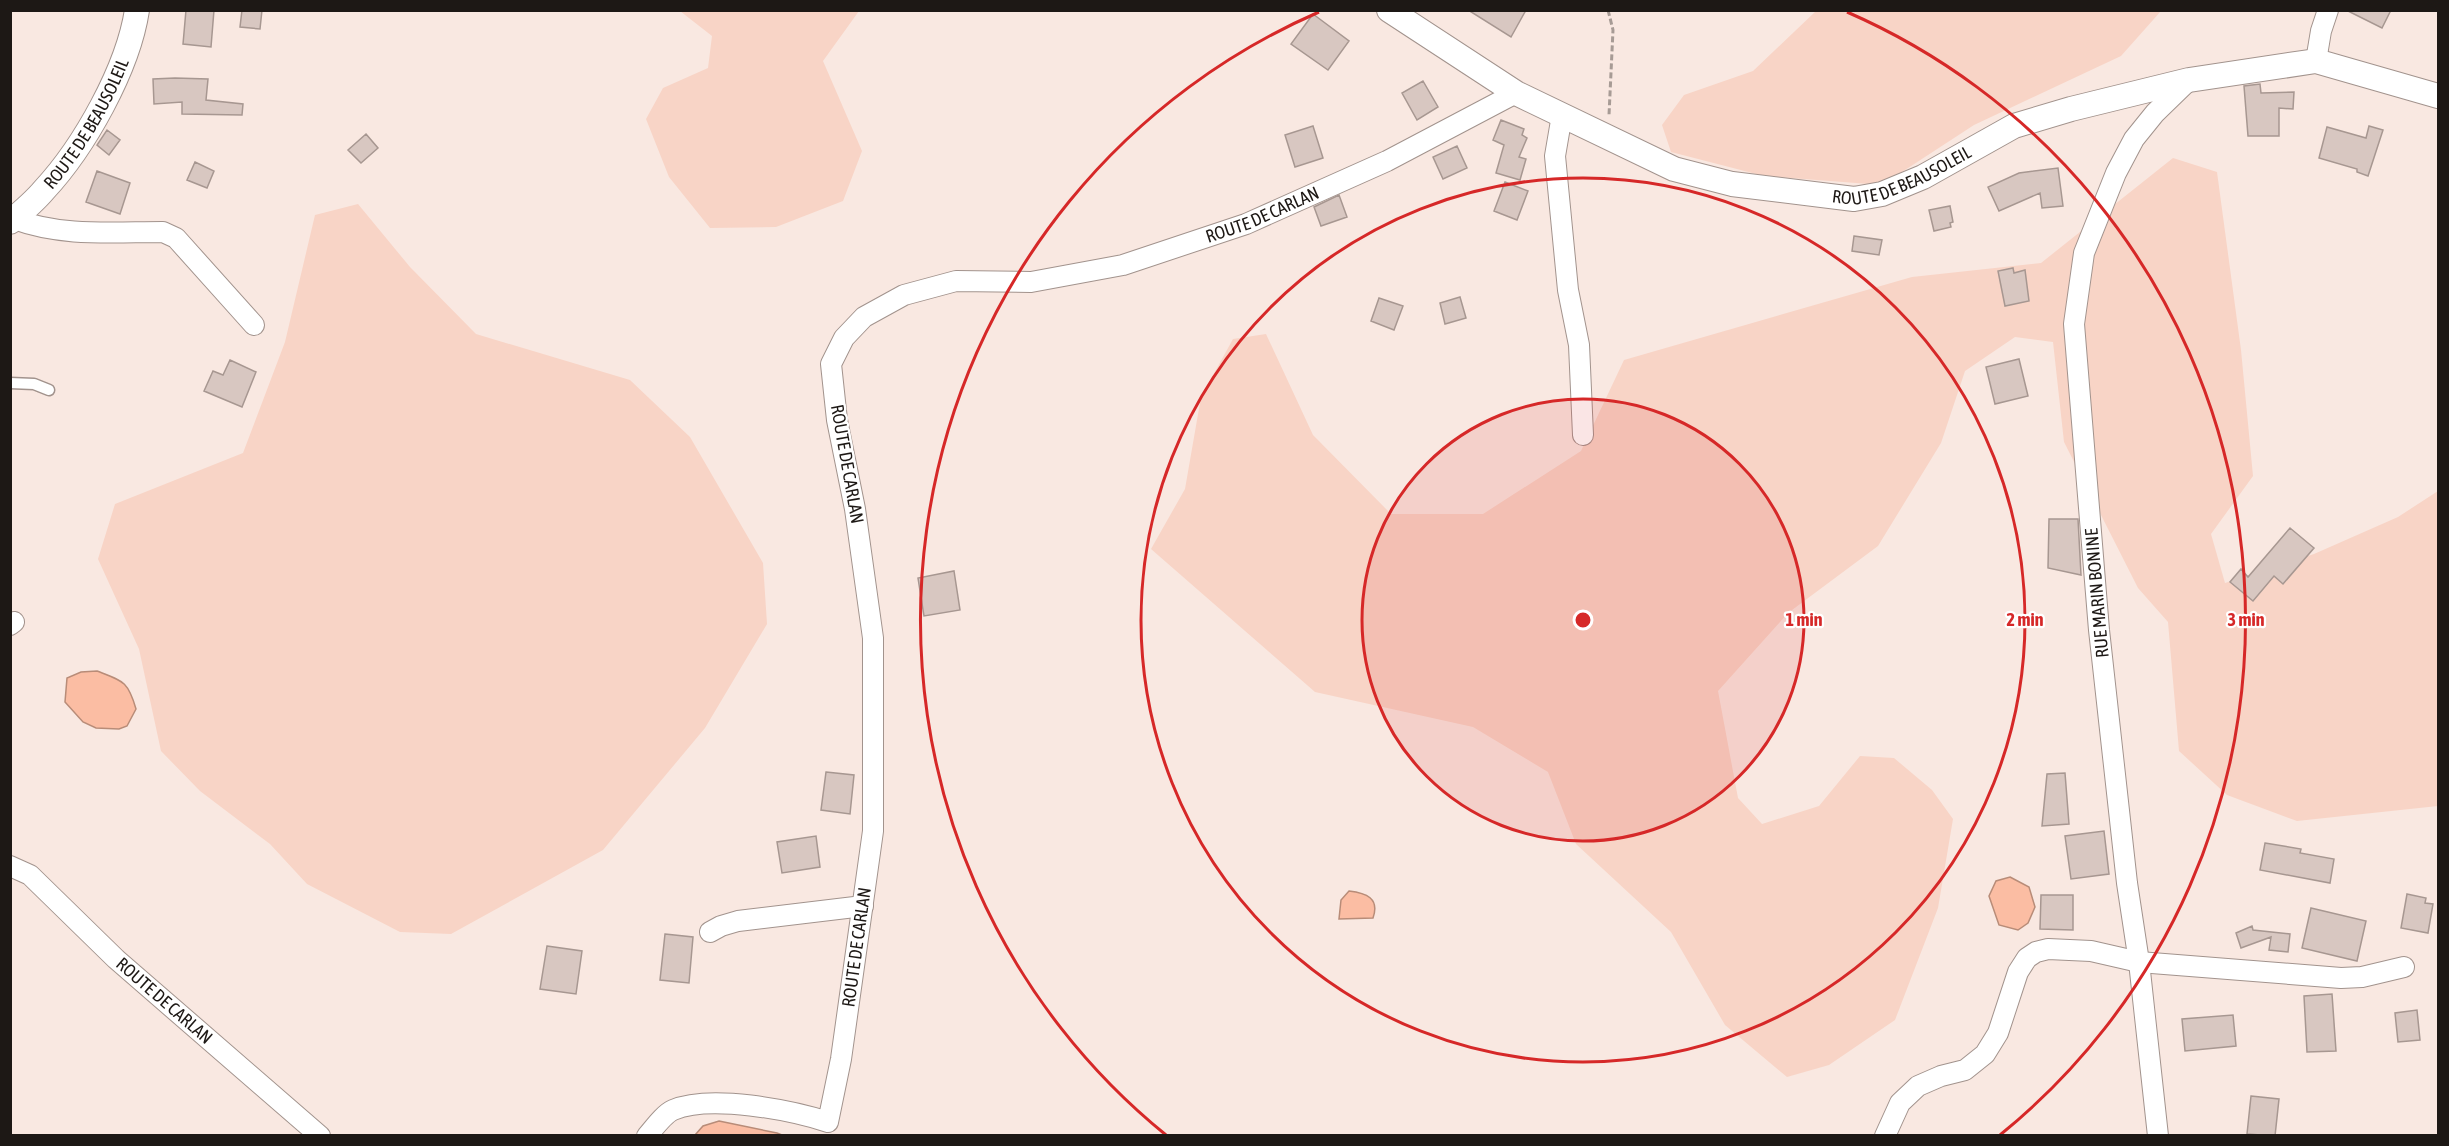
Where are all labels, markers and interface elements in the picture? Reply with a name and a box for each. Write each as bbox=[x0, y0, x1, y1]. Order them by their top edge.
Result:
street label: ROUTE DE BEAUSOLEIL bbox=[39, 56, 133, 193]
street label: ROUTE DE BEAUSOLEIL bbox=[1831, 141, 1975, 209]
street label: ROUTE DE CARLAN bbox=[1203, 182, 1322, 247]
street label: ROUTE DE CARLAN bbox=[827, 403, 868, 525]
street label: RUE MARIN BONINE bbox=[2080, 527, 2113, 659]
text: 1 min bbox=[1786, 609, 1823, 630]
text: 2 min bbox=[2007, 609, 2044, 630]
text: 3 min bbox=[2228, 609, 2265, 630]
centre of rings bbox=[1573, 610, 1593, 630]
street label: ROUTE DE CARLAN bbox=[837, 886, 875, 1008]
street label: ROUTE DE CARLAN bbox=[112, 953, 217, 1048]

